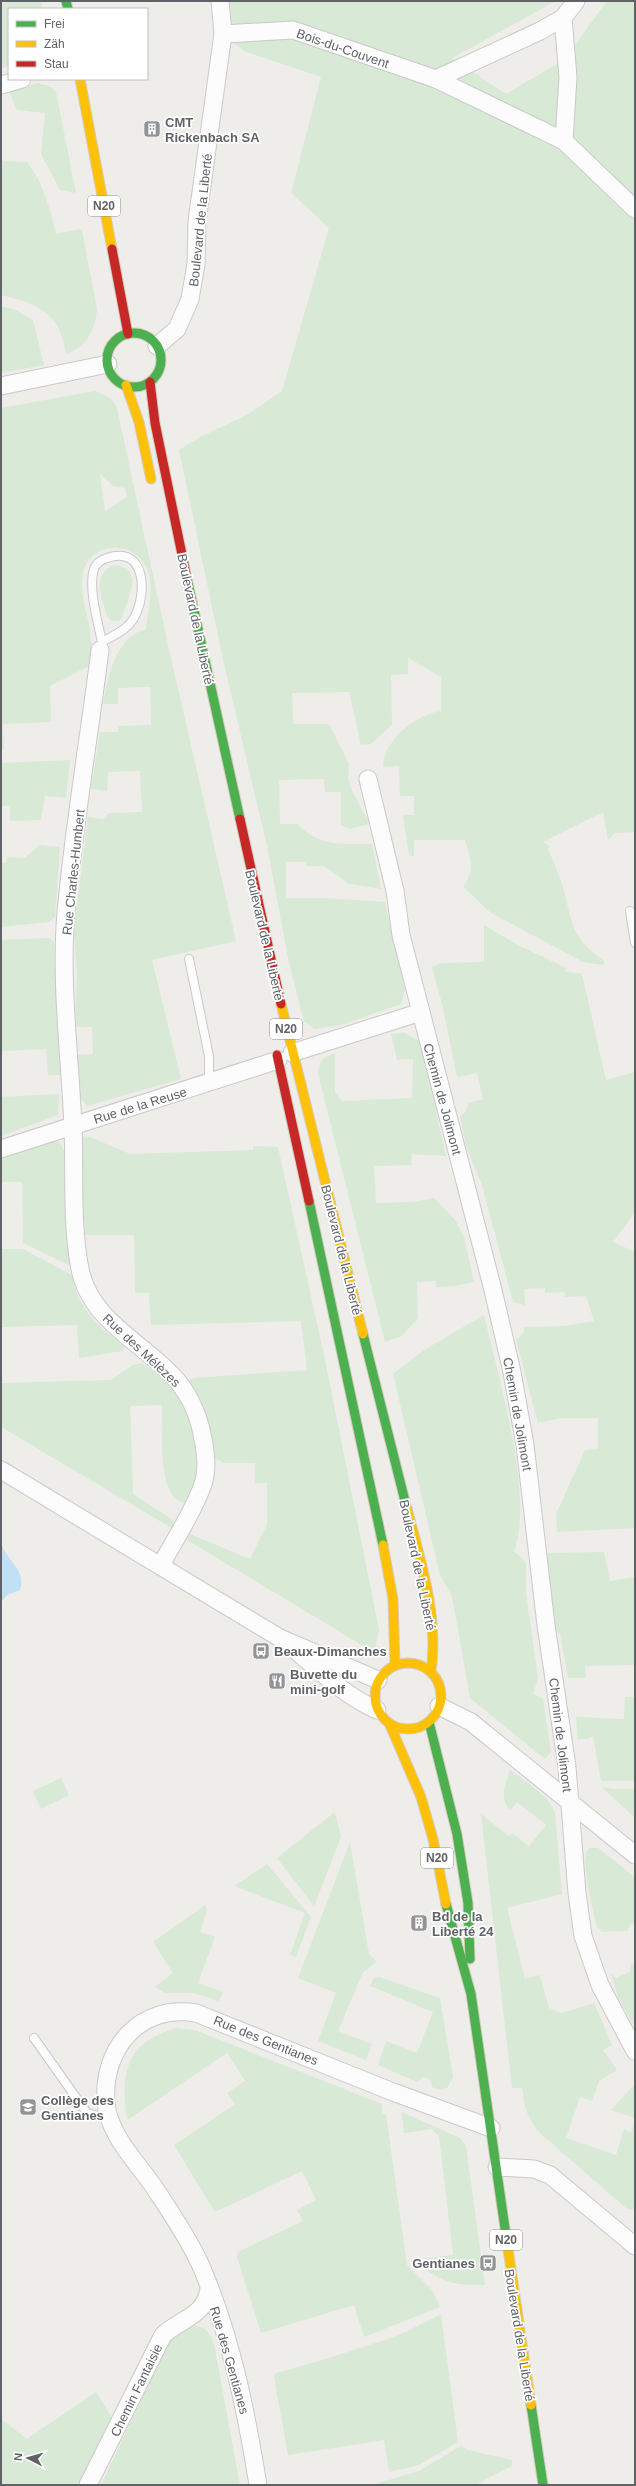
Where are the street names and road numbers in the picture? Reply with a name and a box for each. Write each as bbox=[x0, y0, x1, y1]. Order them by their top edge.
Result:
street label: Bois-du-Couvent bbox=[295, 26, 391, 71]
street label: Boulevard de la Liberté bbox=[186, 153, 215, 287]
road number: N20 bbox=[88, 196, 120, 216]
street label: Boulevard de la Liberté bbox=[174, 552, 217, 686]
street label: Rue Charles-Humbert bbox=[59, 808, 88, 936]
street label: Boulevard de la Liberté bbox=[242, 868, 287, 1002]
road number: N20 bbox=[270, 1019, 302, 1039]
street label: Chemin de Jolimont bbox=[420, 1042, 465, 1157]
street label: Rue de la Reuse bbox=[92, 1084, 189, 1127]
street label: Boulevard de la Liberté bbox=[318, 1183, 365, 1317]
street label: Rue des Mélèzes bbox=[100, 1311, 184, 1390]
street label: Chemin de Jolimont bbox=[500, 1356, 535, 1472]
street label: Boulevard de la Liberté bbox=[396, 1498, 439, 1632]
street label: Chemin de Jolimont bbox=[546, 1677, 575, 1793]
road number: N20 bbox=[421, 1848, 453, 1868]
street label: Rue des Gentianes bbox=[211, 2013, 321, 2068]
road number: N20 bbox=[490, 2230, 522, 2250]
street label: Boulevard de la Liberté bbox=[502, 2268, 537, 2402]
street label: Rue des Gentianes bbox=[207, 2305, 252, 2416]
street label: Chemin Fantaisie bbox=[108, 2341, 165, 2439]

